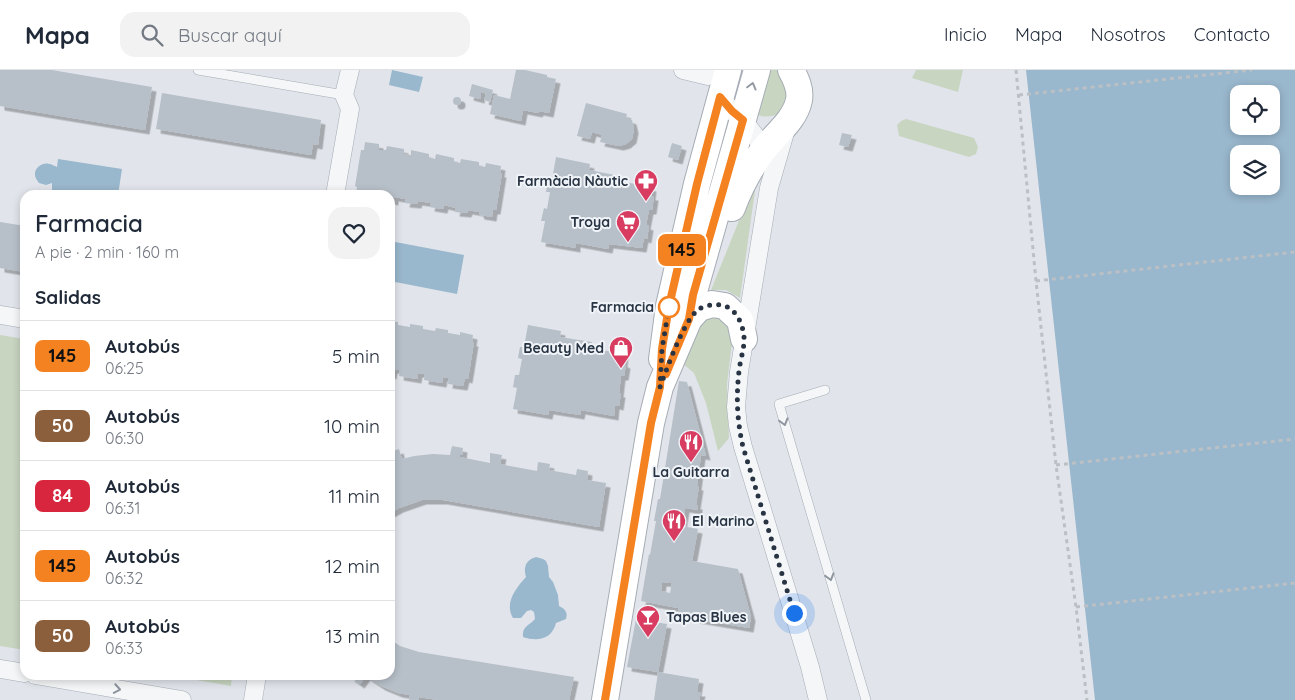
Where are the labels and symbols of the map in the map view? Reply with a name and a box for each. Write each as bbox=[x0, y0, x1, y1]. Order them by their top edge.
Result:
one-way arrow bbox=[747, 83, 757, 91]
pharmacy icon: Farmàcia Nàutic bbox=[633, 168, 659, 202]
place label: Farmàcia Nàutic bbox=[517, 172, 628, 190]
supermarket icon: Troya bbox=[615, 209, 641, 243]
place label: Troya bbox=[571, 213, 610, 231]
line badge: 145 bbox=[653, 234, 711, 266]
marker: Farmacia bbox=[658, 296, 680, 318]
place label: Farmacia bbox=[590, 298, 654, 316]
shop icon: Beauty Med bbox=[608, 335, 634, 369]
place label: Beauty Med bbox=[523, 339, 604, 357]
one-way arrow bbox=[779, 417, 789, 425]
restaurant icon: La Guitarra bbox=[678, 429, 704, 463]
place label: La Guitarra bbox=[652, 463, 730, 481]
restaurant icon: El Marino bbox=[661, 508, 687, 542]
place label: El Marino bbox=[692, 512, 755, 530]
one-way arrow bbox=[824, 573, 835, 582]
your location bbox=[782, 601, 807, 626]
bar icon: Tapas Blues bbox=[635, 604, 661, 638]
place label: Tapas Blues bbox=[666, 608, 747, 626]
one-way arrow bbox=[113, 683, 121, 694]

